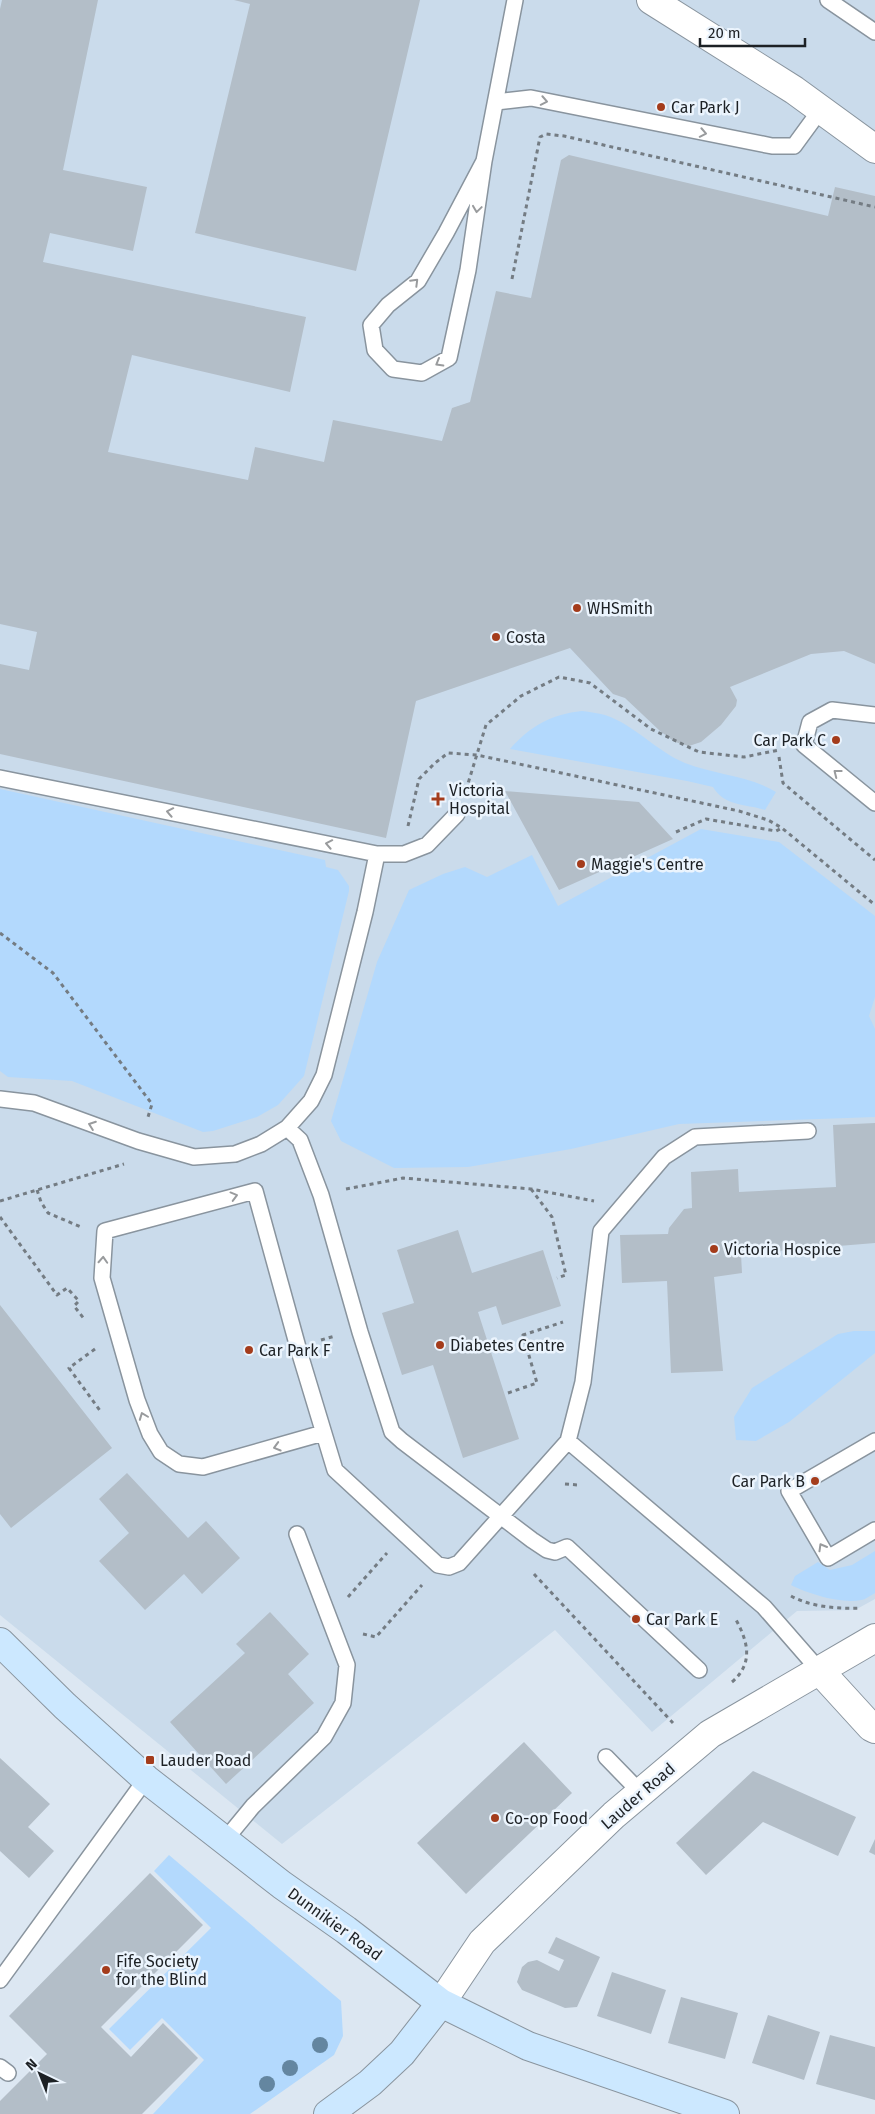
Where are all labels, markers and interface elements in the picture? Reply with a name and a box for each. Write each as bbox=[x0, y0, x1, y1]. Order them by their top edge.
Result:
scale bar bbox=[700, 15, 805, 47]
text: 20 m bbox=[708, 24, 741, 42]
one-way arrow bbox=[539, 95, 548, 105]
place label: Car Park J bbox=[671, 98, 740, 117]
marker: Car Park J bbox=[655, 101, 667, 113]
one-way arrow bbox=[699, 127, 708, 137]
one-way arrow bbox=[472, 206, 483, 214]
one-way arrow bbox=[409, 279, 418, 288]
one-way arrow bbox=[435, 357, 444, 367]
place label: WHSmith bbox=[587, 599, 653, 618]
marker: WHSmith bbox=[571, 602, 583, 614]
place label: Costa bbox=[506, 628, 546, 647]
marker: Costa bbox=[490, 631, 502, 643]
place label: Car Park C bbox=[753, 731, 826, 750]
marker: Car Park C bbox=[830, 734, 842, 746]
one-way arrow bbox=[834, 770, 843, 778]
place label: Victoria Hospital bbox=[449, 781, 510, 818]
marker: Victoria Hospital bbox=[431, 792, 445, 806]
one-way arrow bbox=[165, 808, 174, 818]
one-way arrow bbox=[325, 840, 334, 850]
place label: Maggie's Centre bbox=[591, 855, 704, 874]
marker: Maggie's Centre bbox=[575, 858, 587, 870]
one-way arrow bbox=[89, 1121, 97, 1131]
one-way arrow bbox=[230, 1192, 238, 1202]
place label: Victoria Hospice bbox=[724, 1240, 841, 1259]
marker: Victoria Hospice bbox=[708, 1243, 720, 1255]
one-way arrow bbox=[98, 1255, 109, 1263]
place label: Diabetes Centre bbox=[450, 1336, 565, 1355]
marker: Diabetes Centre bbox=[434, 1339, 446, 1351]
place label: Car Park F bbox=[259, 1341, 331, 1360]
marker: Car Park F bbox=[243, 1344, 255, 1356]
one-way arrow bbox=[139, 1412, 149, 1421]
one-way arrow bbox=[273, 1441, 281, 1451]
place label: Car Park B bbox=[732, 1472, 805, 1491]
marker: Car Park B bbox=[809, 1475, 821, 1487]
one-way arrow bbox=[819, 1544, 829, 1553]
place label: Car Park E bbox=[646, 1610, 718, 1629]
marker: Car Park E bbox=[630, 1613, 642, 1625]
place label: Lauder Road bbox=[160, 1751, 251, 1770]
marker: Lauder Road bbox=[144, 1754, 156, 1766]
street label: Lauder Road bbox=[597, 1759, 679, 1833]
place label: Co-op Food bbox=[505, 1809, 588, 1828]
marker: Co-op Food bbox=[489, 1812, 501, 1824]
street label: Dunnikier Road bbox=[284, 1884, 386, 1964]
place label: Fife Society for the Blind bbox=[116, 1952, 207, 1989]
marker: Fife Society for the Blind bbox=[100, 1964, 112, 1976]
north arrow bbox=[15, 2049, 65, 2099]
text: N bbox=[22, 2055, 41, 2074]

